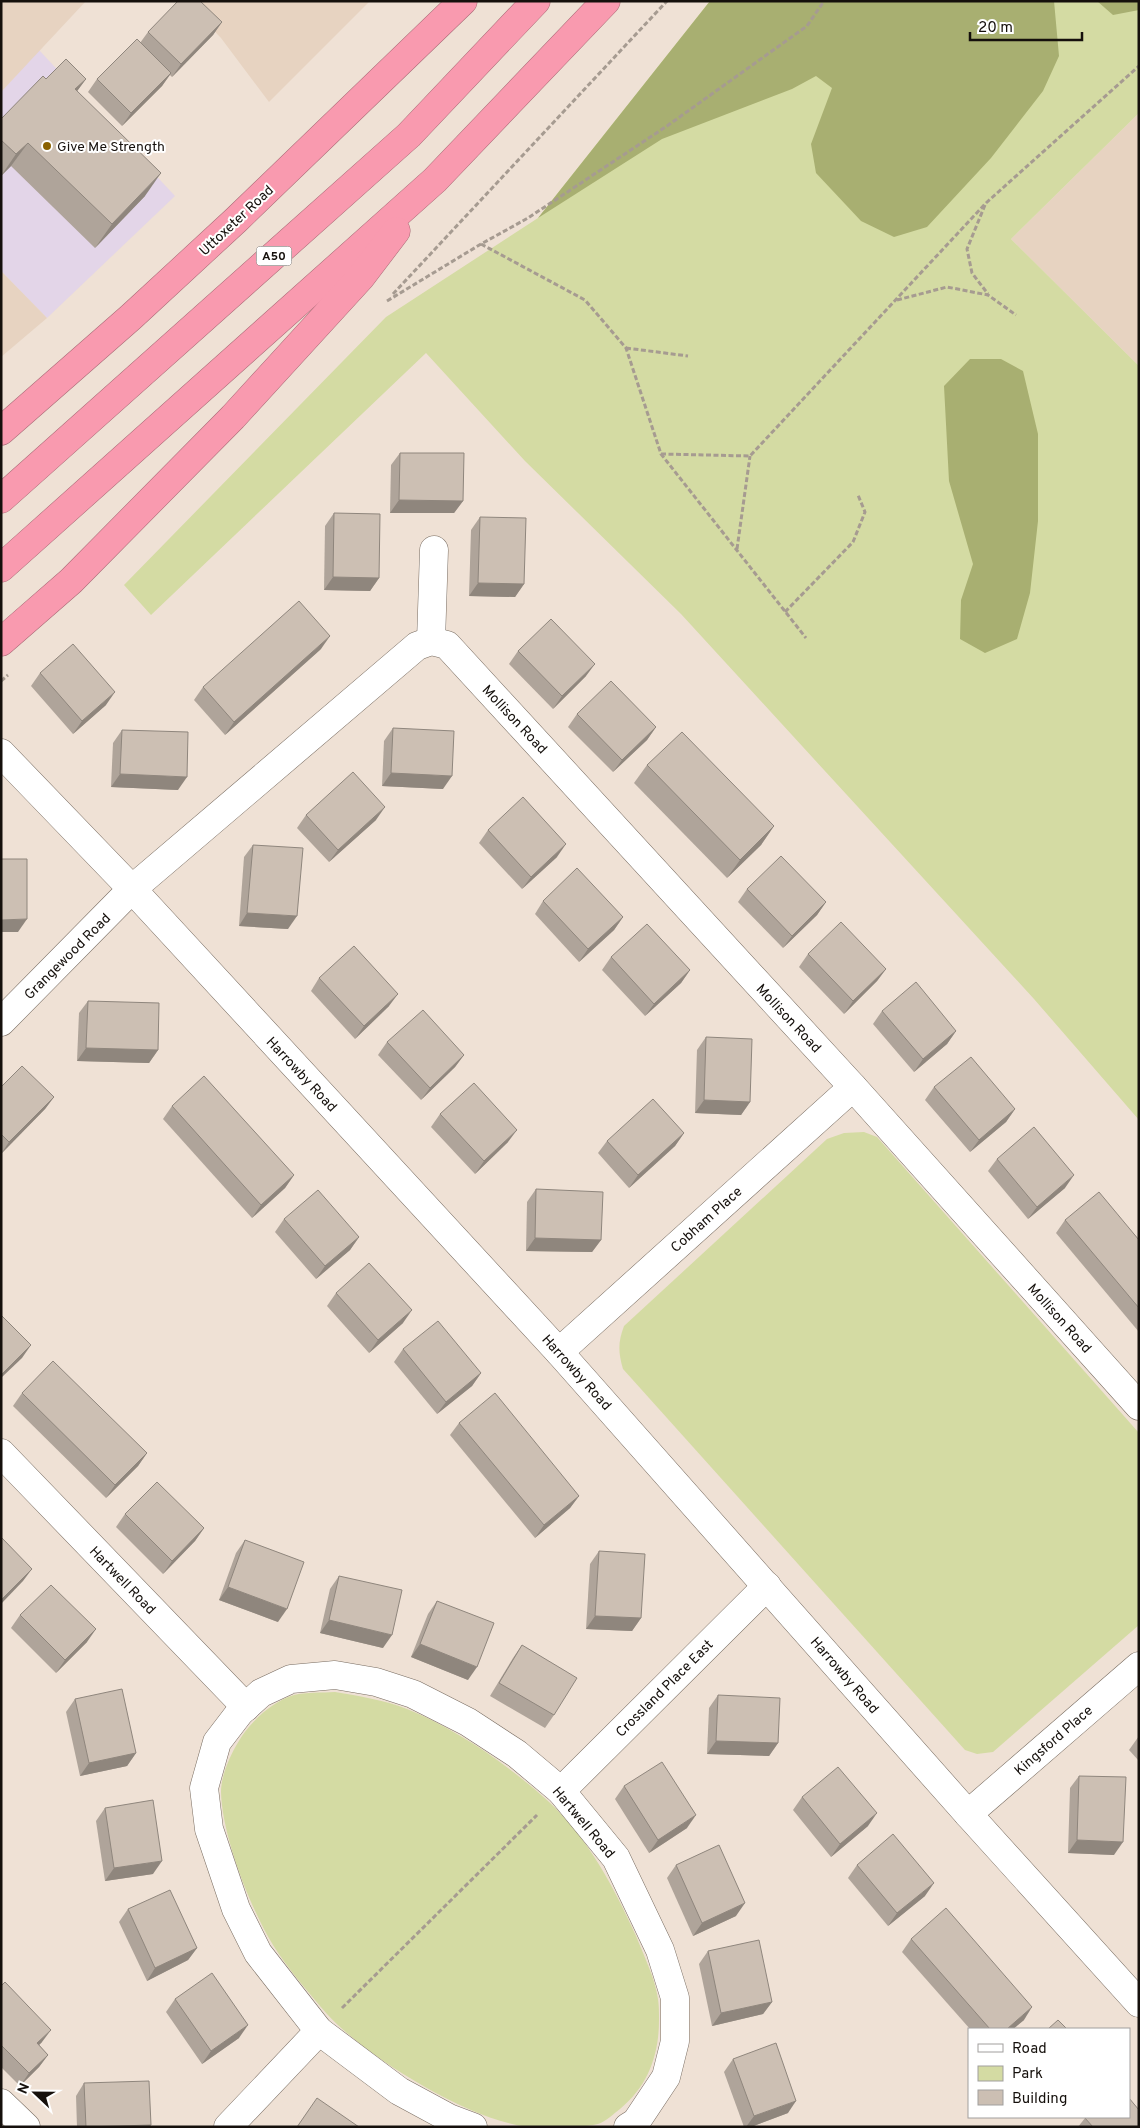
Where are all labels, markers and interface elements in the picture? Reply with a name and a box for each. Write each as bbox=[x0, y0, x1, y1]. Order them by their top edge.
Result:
scale bar bbox=[970, 10, 1082, 42]
text: 20 m bbox=[978, 19, 1013, 38]
place label: Give Me Strength bbox=[57, 139, 165, 156]
marker: Give Me Strength bbox=[41, 140, 53, 152]
street label: Uttoxeter Road bbox=[196, 182, 278, 260]
road number: A50 bbox=[256, 247, 292, 266]
street label: Mollison Road bbox=[478, 682, 550, 758]
street label: Grangewood Road bbox=[21, 910, 115, 1004]
street label: Mollison Road bbox=[752, 981, 824, 1057]
street label: Harrowby Road bbox=[262, 1034, 340, 1116]
street label: Cobham Place bbox=[668, 1184, 746, 1257]
street label: Mollison Road bbox=[1023, 1281, 1095, 1357]
street label: Harrowby Road bbox=[537, 1332, 614, 1414]
street label: Hartwell Road bbox=[85, 1543, 159, 1619]
street label: Harrowby Road bbox=[806, 1634, 882, 1718]
street label: Crossland Place East bbox=[613, 1637, 717, 1741]
street label: Kingsford Place bbox=[1011, 1702, 1097, 1780]
street label: Hartwell Road bbox=[548, 1784, 618, 1862]
legend bbox=[968, 2028, 1130, 2118]
text: Road bbox=[1012, 2040, 1047, 2059]
text: Park bbox=[1012, 2065, 1043, 2084]
north arrow bbox=[10, 2068, 60, 2118]
text: N bbox=[15, 2081, 34, 2097]
text: Building bbox=[1012, 2090, 1067, 2109]

